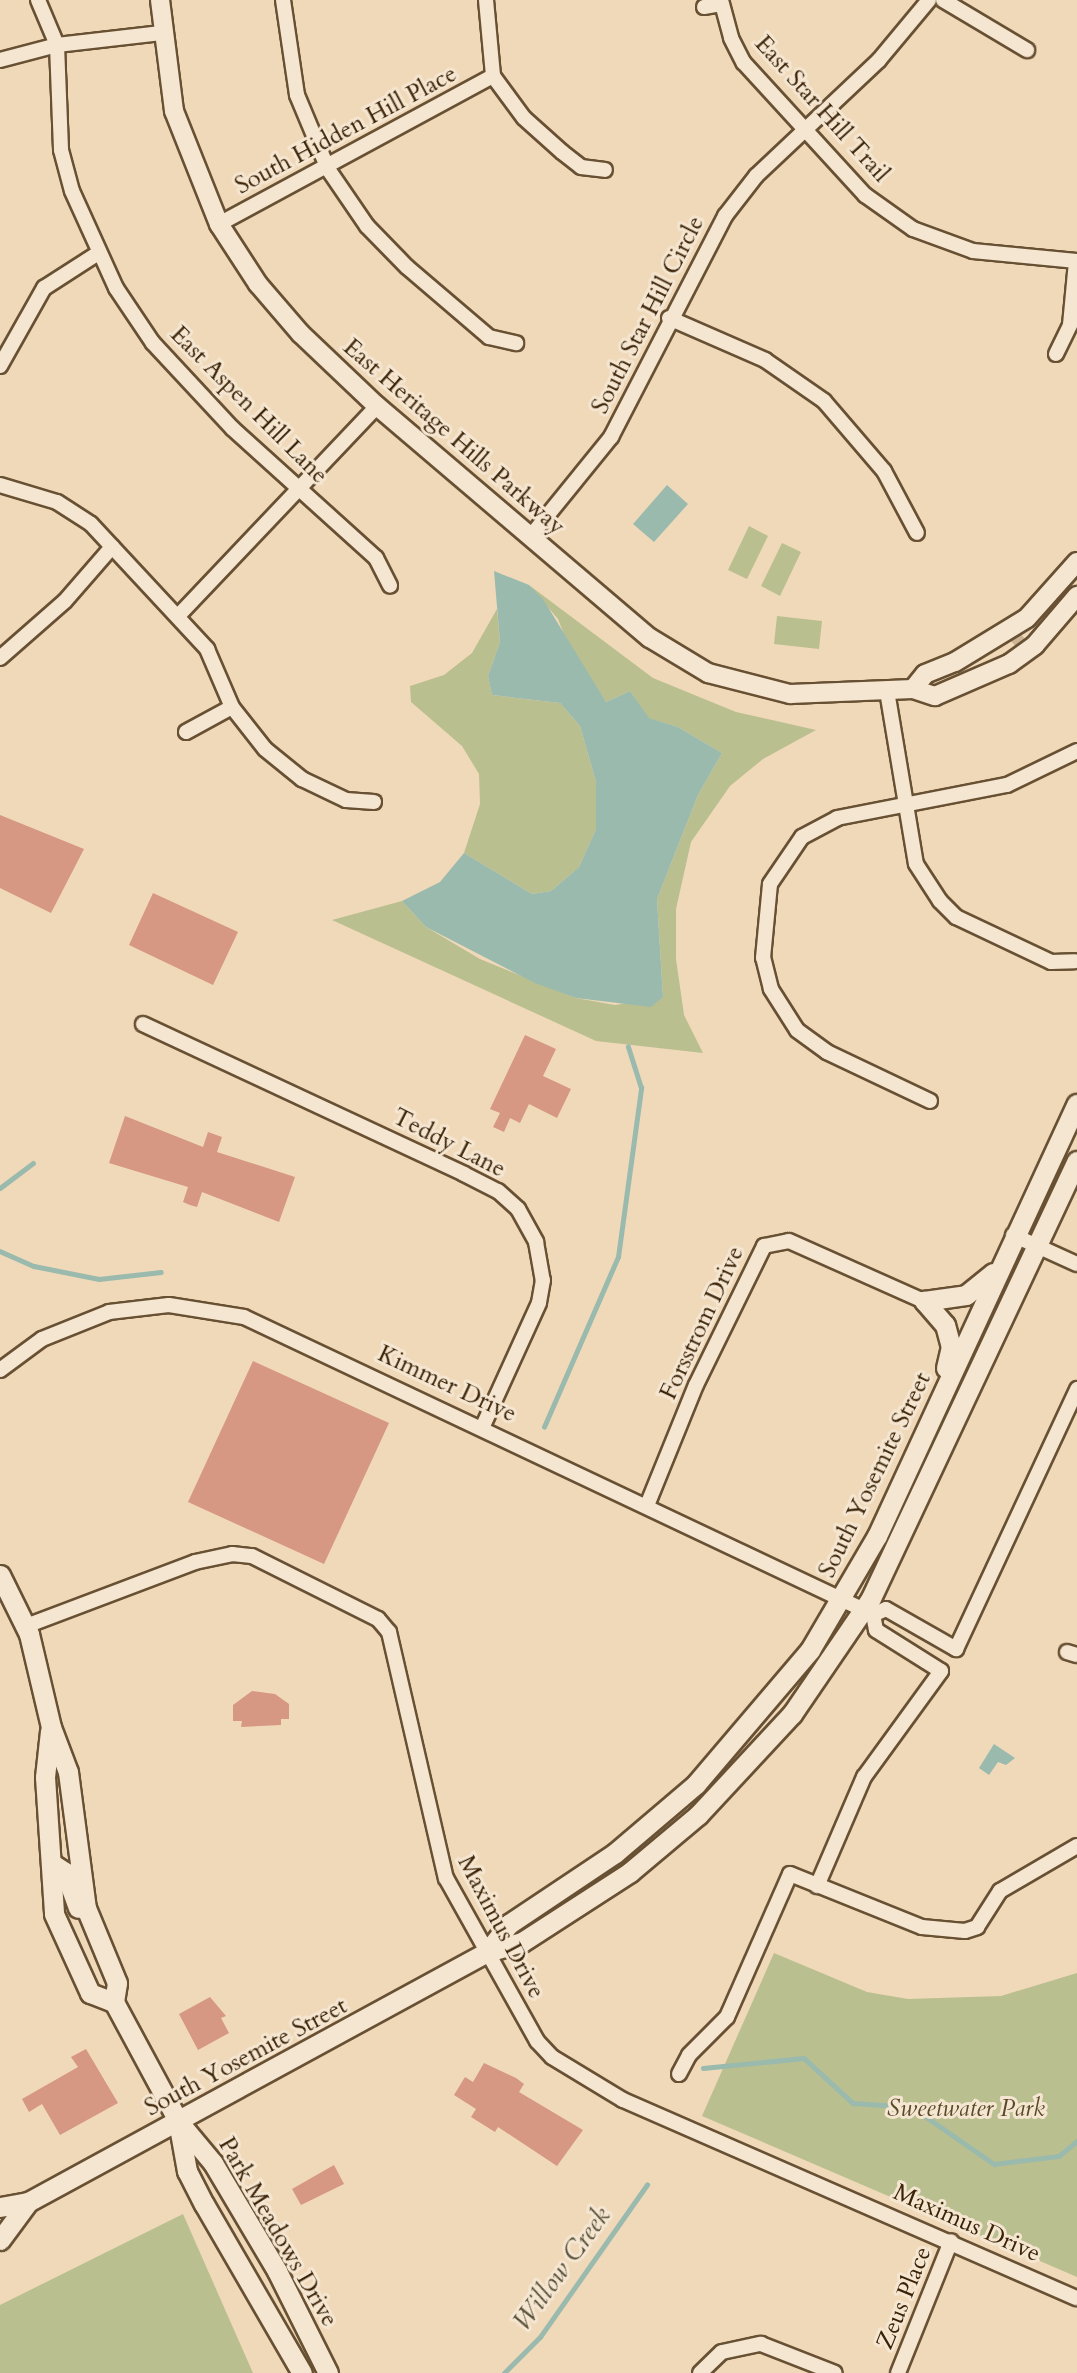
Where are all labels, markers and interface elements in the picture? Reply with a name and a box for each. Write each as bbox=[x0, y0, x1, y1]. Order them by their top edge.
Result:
street label: East Star Hill Trail bbox=[749, 30, 895, 188]
street label: South Hidden Hill Place bbox=[230, 59, 462, 201]
street label: South Star Hill Circle bbox=[586, 211, 710, 419]
street label: East Aspen Hill Lane bbox=[164, 320, 334, 490]
street label: East Heritage Hills Parkway bbox=[337, 333, 571, 541]
street label: Teddy Lane bbox=[388, 1102, 510, 1184]
street label: Forsstrom Drive bbox=[654, 1242, 750, 1404]
street label: Kimmer Drive bbox=[373, 1339, 521, 1429]
street label: South Yosemite Street bbox=[813, 1368, 937, 1582]
street label: Maximus Drive bbox=[451, 1851, 551, 2003]
street label: South Yosemite Street bbox=[140, 1992, 352, 2122]
park label: Sweetwater Park bbox=[887, 2095, 1045, 2123]
street label: Park Meadows Drive bbox=[212, 2132, 344, 2332]
street label: Maximus Drive bbox=[889, 2178, 1045, 2268]
water label: Willow Creek bbox=[507, 2201, 617, 2337]
street label: Zeus Place bbox=[870, 2242, 938, 2354]

